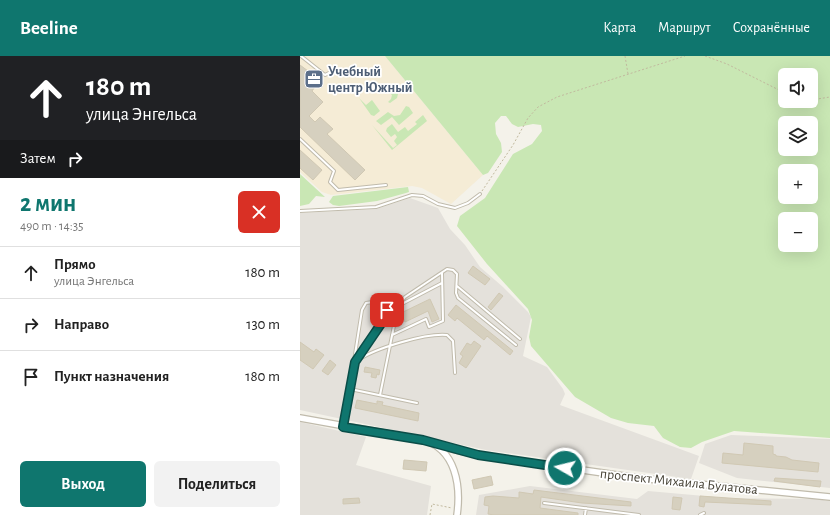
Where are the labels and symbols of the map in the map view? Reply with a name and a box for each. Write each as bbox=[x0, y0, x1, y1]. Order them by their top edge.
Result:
place label: Учебный центр Южный bbox=[328, 65, 412, 95]
office icon: Учебный центр Южный bbox=[303, 68, 325, 90]
pin bbox=[370, 293, 404, 327]
position arrow bbox=[544, 447, 586, 489]
street label: проспект Михаила Булатова bbox=[599, 467, 759, 497]

